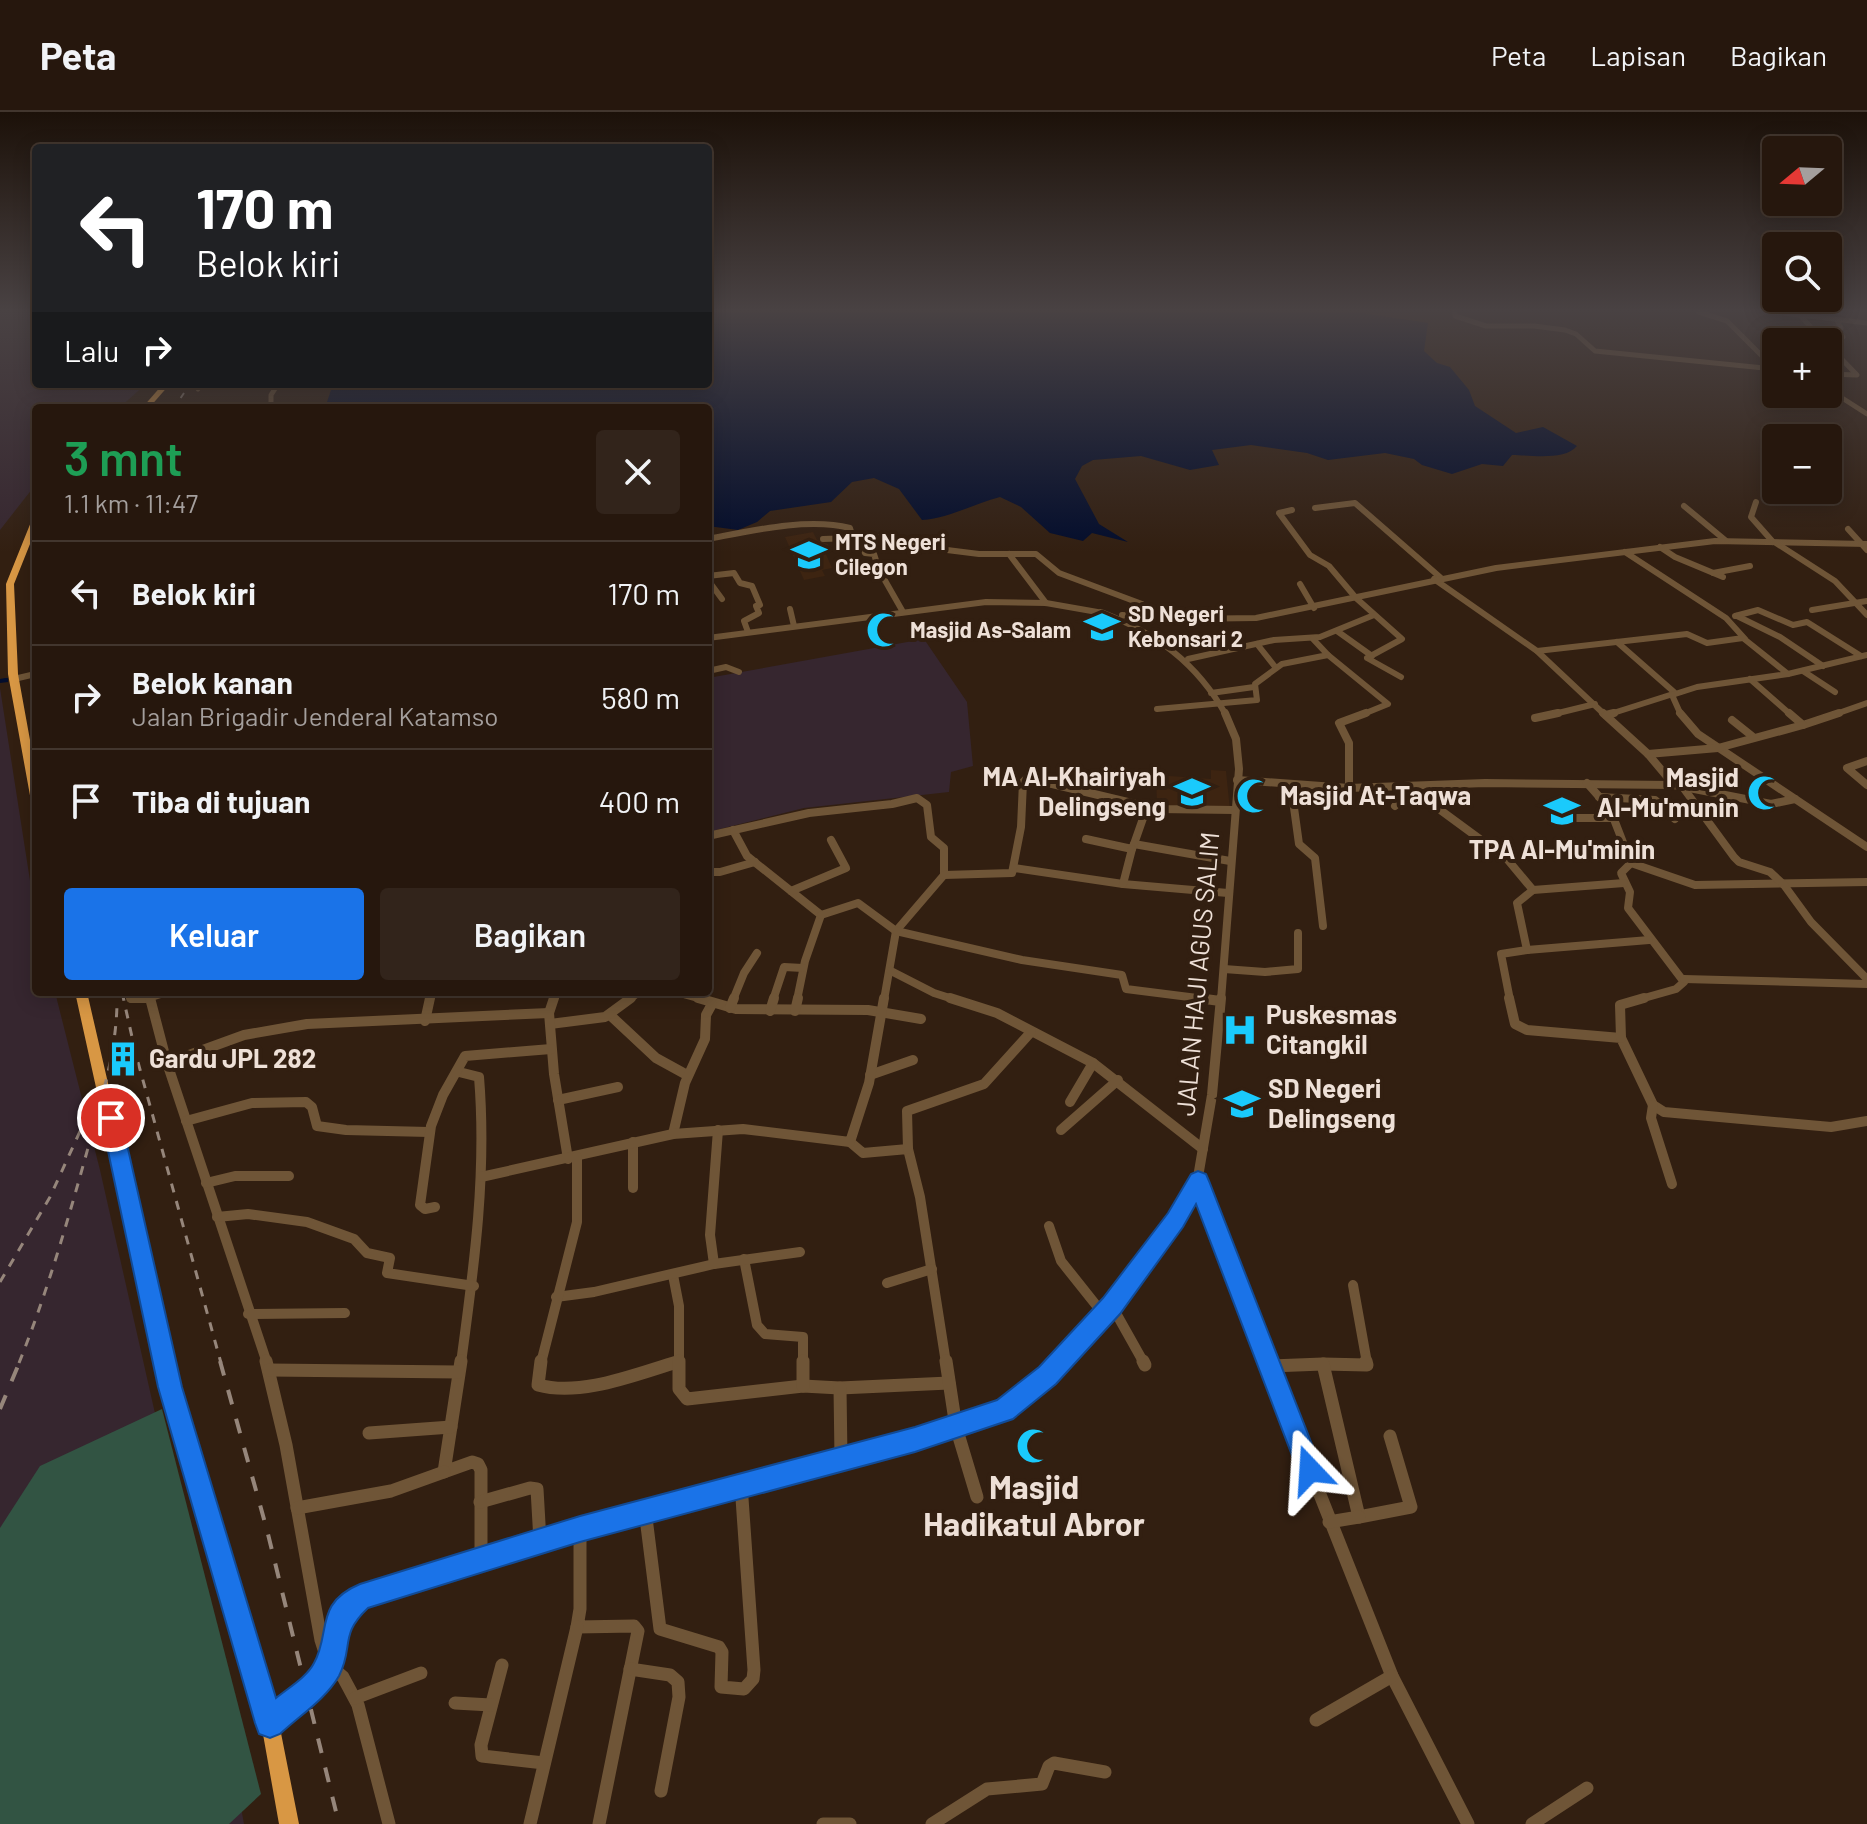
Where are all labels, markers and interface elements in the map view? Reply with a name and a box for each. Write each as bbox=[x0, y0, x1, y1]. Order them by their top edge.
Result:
text: Peta bbox=[40, 32, 116, 78]
text: Peta bbox=[1491, 38, 1546, 72]
text: Lapisan bbox=[1590, 38, 1686, 72]
text: Bagikan bbox=[1730, 38, 1827, 72]
north arrow bbox=[1762, 136, 1842, 216]
map controls bbox=[1762, 136, 1842, 504]
text: 170 m bbox=[196, 173, 333, 240]
icon: left bbox=[64, 176, 168, 280]
button: search bbox=[1762, 232, 1842, 312]
text: Belok kiri bbox=[196, 241, 340, 284]
icon: right bbox=[135, 328, 179, 372]
button: + bbox=[1762, 328, 1842, 408]
text: Lalu bbox=[64, 332, 119, 368]
button: − bbox=[1762, 424, 1842, 504]
text: 3 mnt bbox=[64, 428, 183, 486]
button: close bbox=[596, 430, 680, 514]
text: 1.1 km · 11:47 bbox=[64, 487, 198, 518]
place label: MTS Negeri Cilegon bbox=[835, 528, 946, 579]
school or university icon: MTS Negeri Cilegon bbox=[790, 536, 828, 574]
icon: left bbox=[64, 571, 108, 615]
text: Belok kiri bbox=[132, 575, 256, 611]
text: 170 m bbox=[608, 575, 680, 611]
place label: SD Negeri Kebonsari 2 bbox=[1128, 600, 1243, 651]
school or university icon: SD Negeri Kebonsari 2 bbox=[1083, 608, 1121, 646]
mosque icon: Masjid As-Salam bbox=[865, 611, 903, 649]
place label: Masjid As-Salam bbox=[910, 616, 1071, 642]
text: Belok kanan bbox=[132, 664, 293, 700]
icon: right bbox=[64, 675, 108, 719]
text: 580 m bbox=[601, 679, 680, 715]
text: Jalan Brigadir Jenderal Katamso bbox=[132, 700, 498, 731]
place label: MA Al-Khairiyah Delingseng bbox=[983, 760, 1166, 821]
place label: Masjid Al-Mu'munin bbox=[1597, 761, 1739, 822]
school or university icon: MA Al-Khairiyah Delingseng bbox=[1173, 773, 1211, 811]
mosque icon: Masjid Al-Mu'munin bbox=[1746, 774, 1784, 812]
mosque icon: Masjid At-Taqwa bbox=[1235, 777, 1273, 815]
icon: arrive bbox=[64, 779, 108, 823]
place label: Masjid At-Taqwa bbox=[1280, 779, 1471, 810]
text: Tiba di tujuan bbox=[132, 783, 310, 819]
text: 400 m bbox=[599, 783, 680, 819]
school or university icon: TPA Al-Mu'minin bbox=[1543, 792, 1581, 830]
street label: JALAN HAJI AGUS SALIM bbox=[1169, 831, 1224, 1117]
place label: TPA Al-Mu'minin bbox=[1469, 833, 1655, 864]
button: Keluar bbox=[64, 888, 364, 980]
button: Bagikan bbox=[380, 888, 680, 980]
place label: Puskesmas Citangkil bbox=[1266, 998, 1397, 1059]
hospital icon: Puskesmas Citangkil bbox=[1221, 1011, 1259, 1049]
building icon: Gardu JPL 282 bbox=[104, 1040, 142, 1078]
place label: Gardu JPL 282 bbox=[149, 1042, 316, 1073]
place label: SD Negeri Delingseng bbox=[1268, 1072, 1396, 1133]
pin bbox=[77, 1084, 145, 1152]
school or university icon: SD Negeri Delingseng bbox=[1223, 1085, 1261, 1123]
icon: arrive bbox=[89, 1096, 133, 1140]
mosque icon: Masjid Hadikatul Abror bbox=[1015, 1427, 1053, 1465]
position arrow bbox=[1268, 1428, 1352, 1512]
place label: Masjid Hadikatul Abror bbox=[923, 1467, 1145, 1542]

